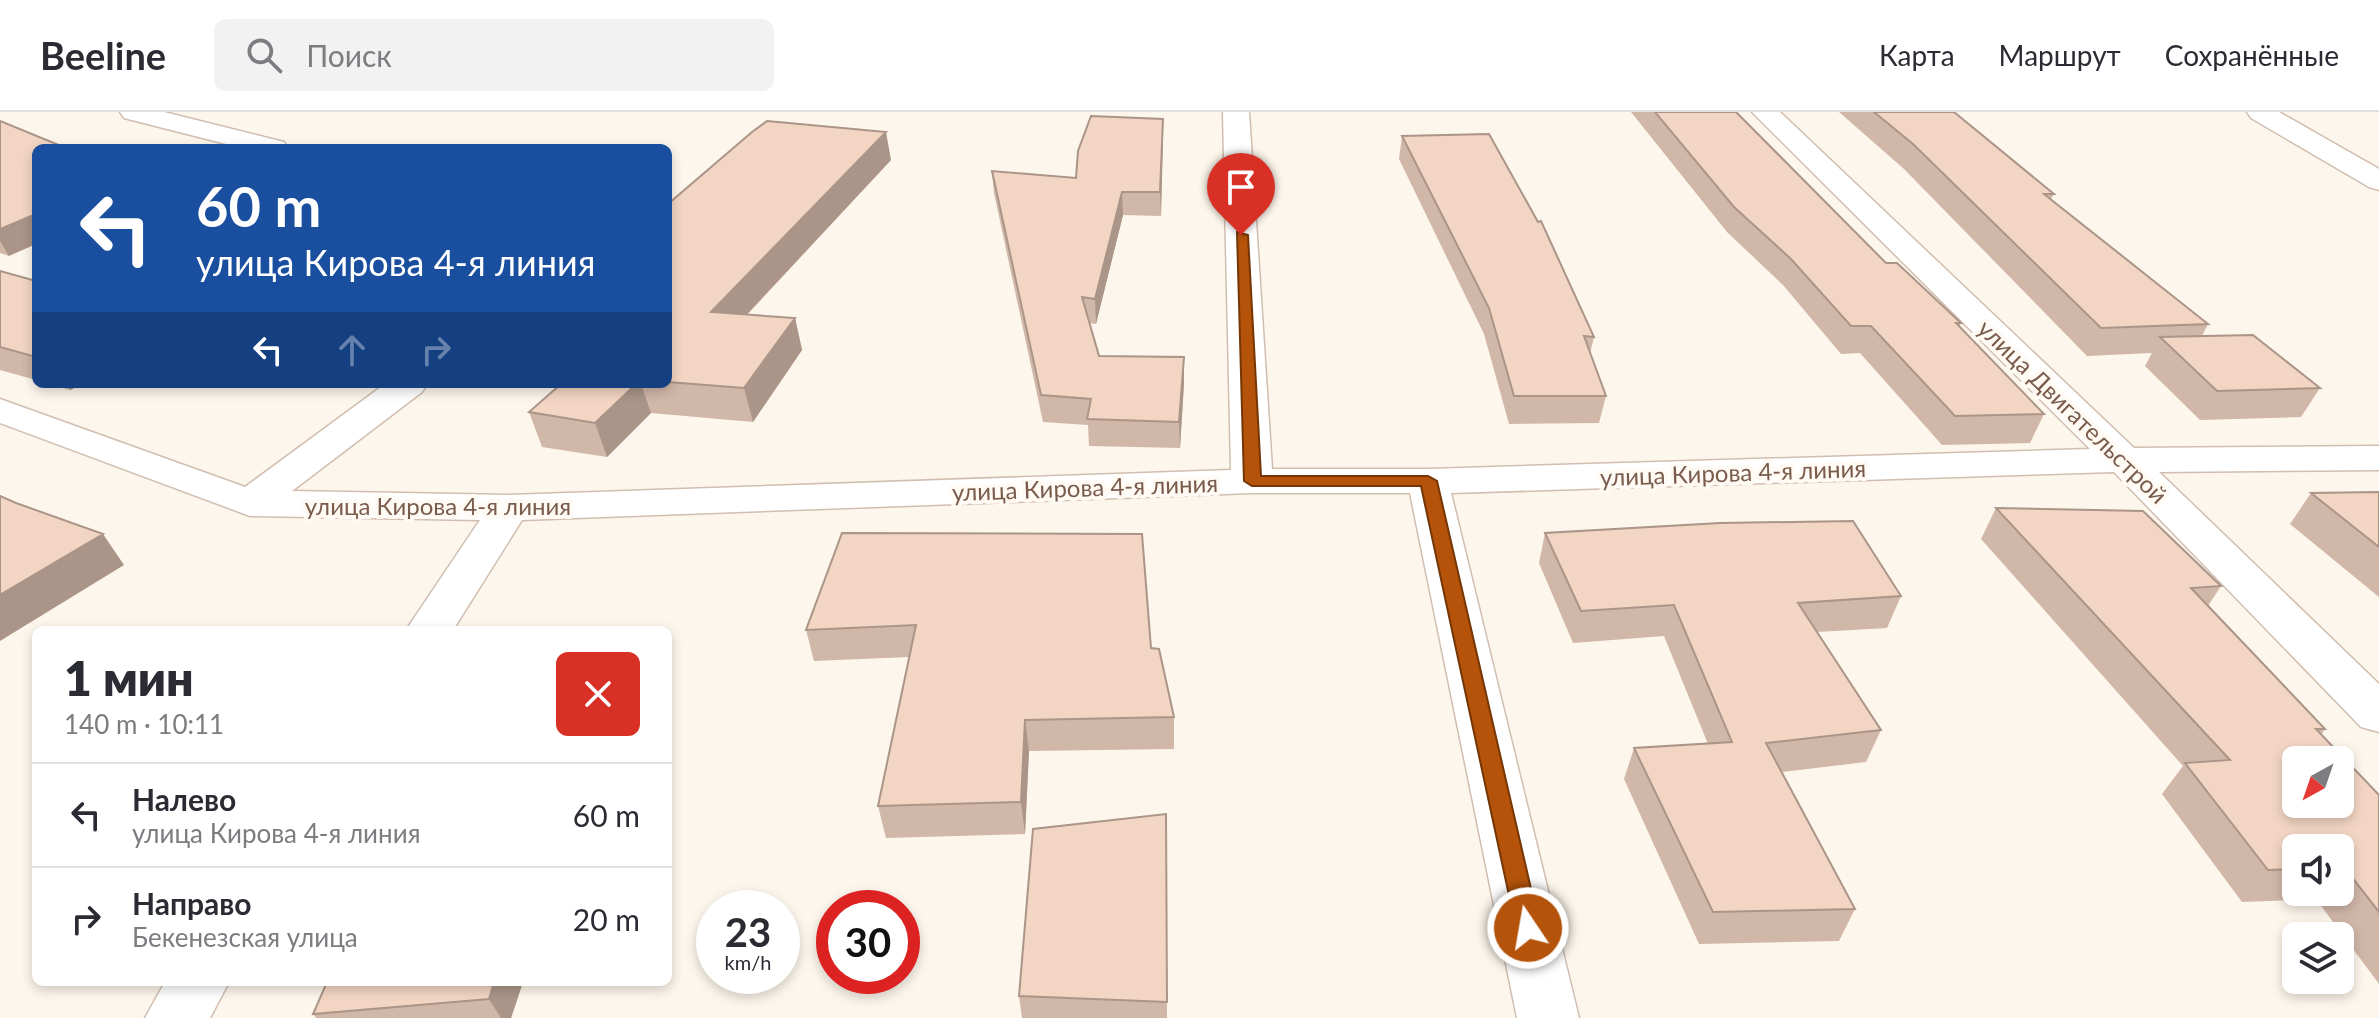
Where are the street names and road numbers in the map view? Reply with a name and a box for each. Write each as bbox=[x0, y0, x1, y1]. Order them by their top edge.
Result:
street label: улица Двигательстрой bbox=[1972, 313, 2174, 509]
street label: улица Кирова 4-я линия bbox=[1599, 453, 1867, 491]
street label: улица Кирова 4-я линия bbox=[951, 468, 1219, 506]
street label: улица Кирова 4-я линия bbox=[305, 491, 571, 520]

